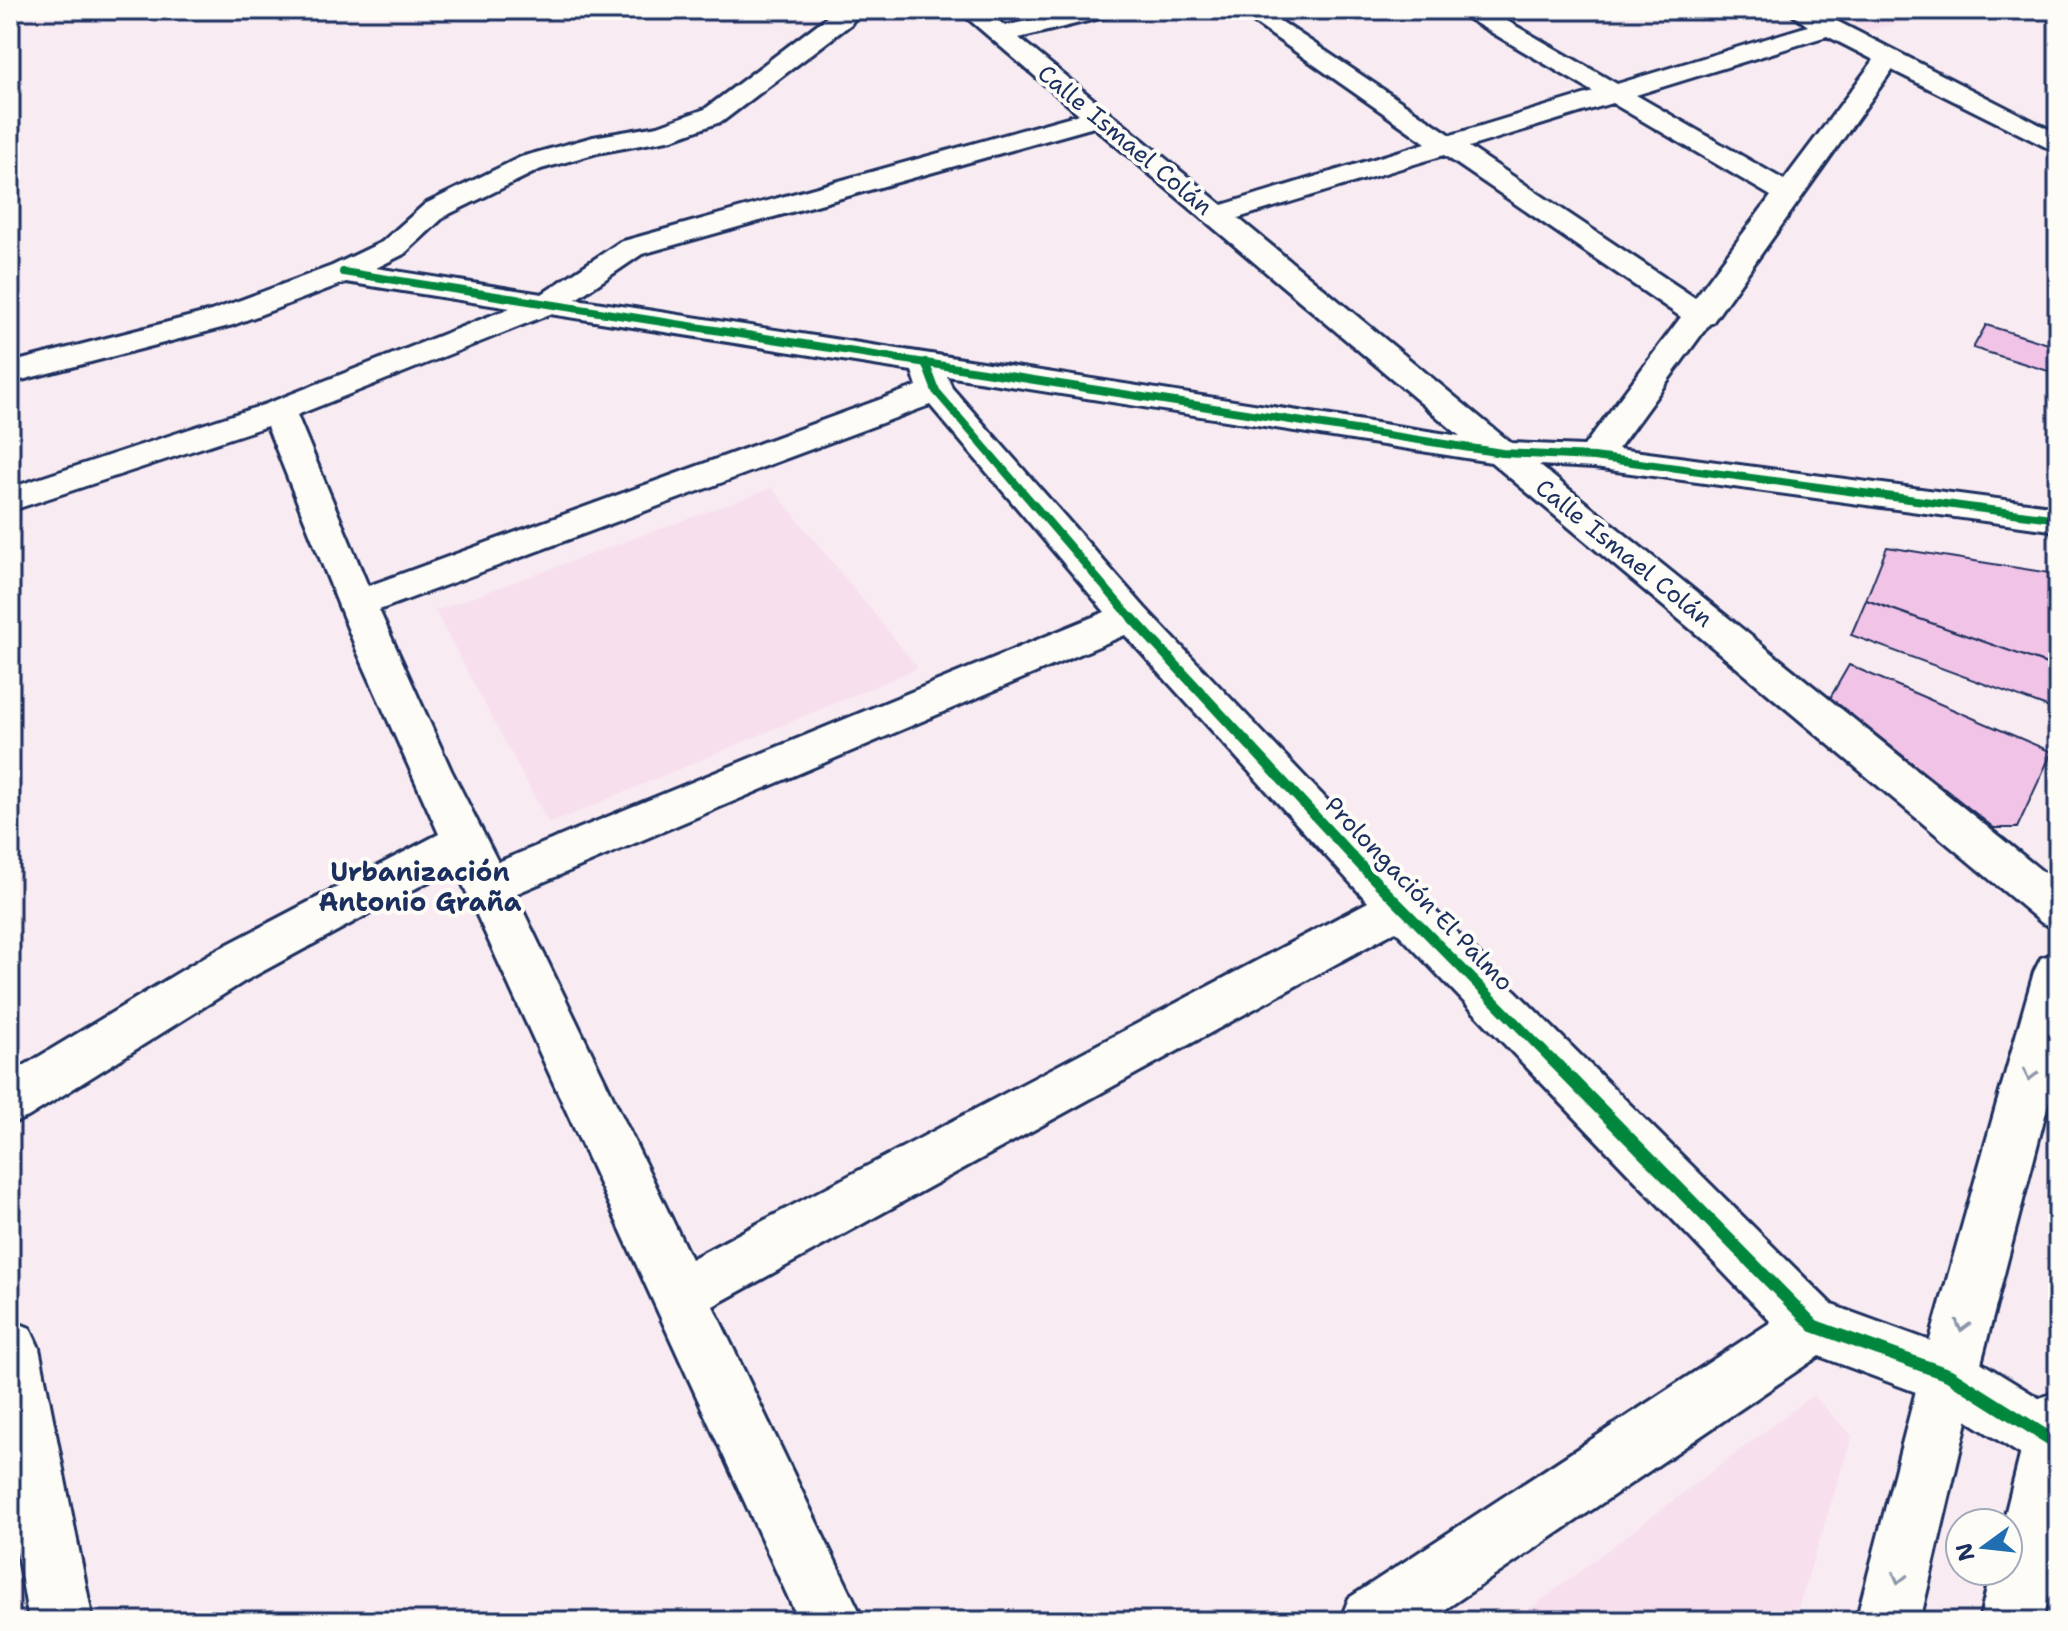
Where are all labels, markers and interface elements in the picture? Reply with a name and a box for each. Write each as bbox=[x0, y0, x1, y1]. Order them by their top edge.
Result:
street label: Calle Ismael Colán bbox=[1031, 57, 1219, 223]
street label: Calle Ismael Colán bbox=[1529, 472, 1719, 634]
street label: Prolongación El Palmo bbox=[1318, 790, 1520, 998]
district label: Urbanización Antonio Graña bbox=[318, 854, 522, 919]
one-way arrow bbox=[2023, 1067, 2040, 1081]
one-way arrow bbox=[1955, 1318, 1972, 1332]
north arrow bbox=[1944, 1507, 2024, 1587]
text: N bbox=[1949, 1540, 1981, 1564]
one-way arrow bbox=[1891, 1570, 1908, 1584]

